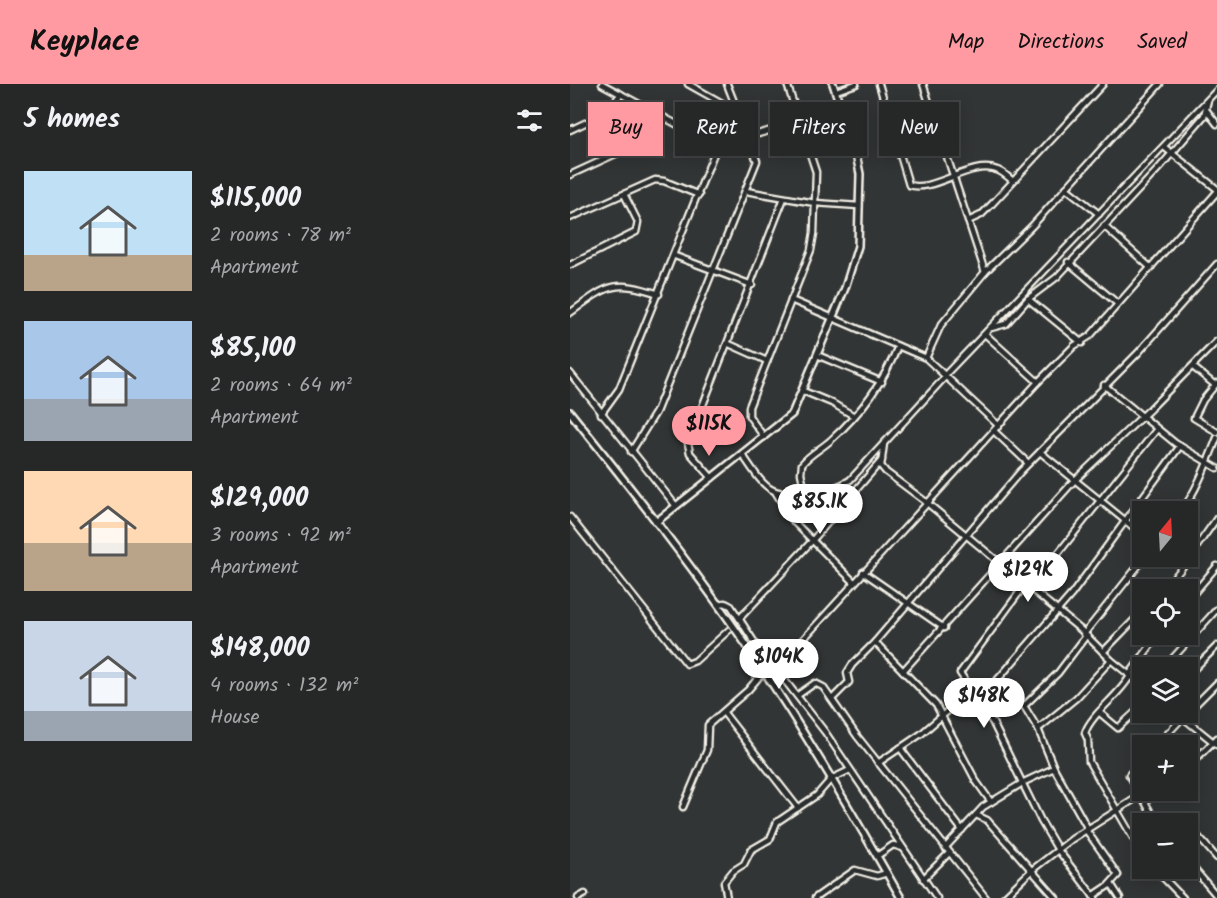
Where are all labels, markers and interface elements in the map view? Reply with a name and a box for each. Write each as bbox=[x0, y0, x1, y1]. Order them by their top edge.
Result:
text: Keyplace bbox=[30, 20, 139, 65]
text: Map bbox=[948, 26, 984, 59]
text: Directions bbox=[1017, 26, 1104, 59]
text: Saved bbox=[1137, 26, 1187, 59]
text: 5 homes bbox=[24, 99, 120, 141]
chip: Buy bbox=[588, 102, 663, 156]
chip: Rent bbox=[675, 102, 758, 156]
chip: Filters bbox=[770, 102, 867, 156]
chip: New bbox=[879, 102, 959, 156]
icon: filters bbox=[513, 104, 546, 137]
text: $115,000 bbox=[210, 178, 301, 220]
icon: home bbox=[72, 195, 144, 267]
text: 2 rooms · 78 m² bbox=[210, 220, 351, 252]
text: Apartment bbox=[210, 252, 299, 284]
text: $85,100 bbox=[210, 328, 295, 370]
icon: home bbox=[72, 345, 144, 417]
text: 2 rooms · 64 m² bbox=[210, 370, 352, 402]
text: Apartment bbox=[210, 402, 299, 434]
pin: $115K bbox=[667, 406, 751, 457]
text: $115K bbox=[686, 409, 732, 441]
text: $129,000 bbox=[210, 478, 308, 520]
pin: $85.1K bbox=[771, 484, 869, 535]
text: $85.1K bbox=[792, 487, 848, 519]
icon: home bbox=[72, 495, 144, 567]
north arrow bbox=[1132, 501, 1198, 567]
map controls bbox=[1132, 501, 1198, 879]
text: 3 rooms · 92 m² bbox=[210, 520, 351, 552]
text: Apartment bbox=[210, 552, 299, 584]
pin: $129K bbox=[986, 552, 1070, 603]
text: $129K bbox=[1002, 555, 1054, 587]
button: locate bbox=[1132, 579, 1198, 645]
text: $148,000 bbox=[210, 628, 310, 670]
pin: $104K bbox=[737, 639, 821, 690]
text: $104K bbox=[753, 642, 805, 674]
icon: home bbox=[72, 645, 144, 717]
button: layers bbox=[1132, 657, 1198, 723]
text: 4 rooms · 132 m² bbox=[210, 670, 358, 702]
pin: $148K bbox=[942, 678, 1026, 729]
text: $148K bbox=[958, 681, 1010, 713]
text: House bbox=[210, 702, 260, 734]
button: + bbox=[1132, 735, 1198, 801]
button: − bbox=[1132, 813, 1198, 879]

